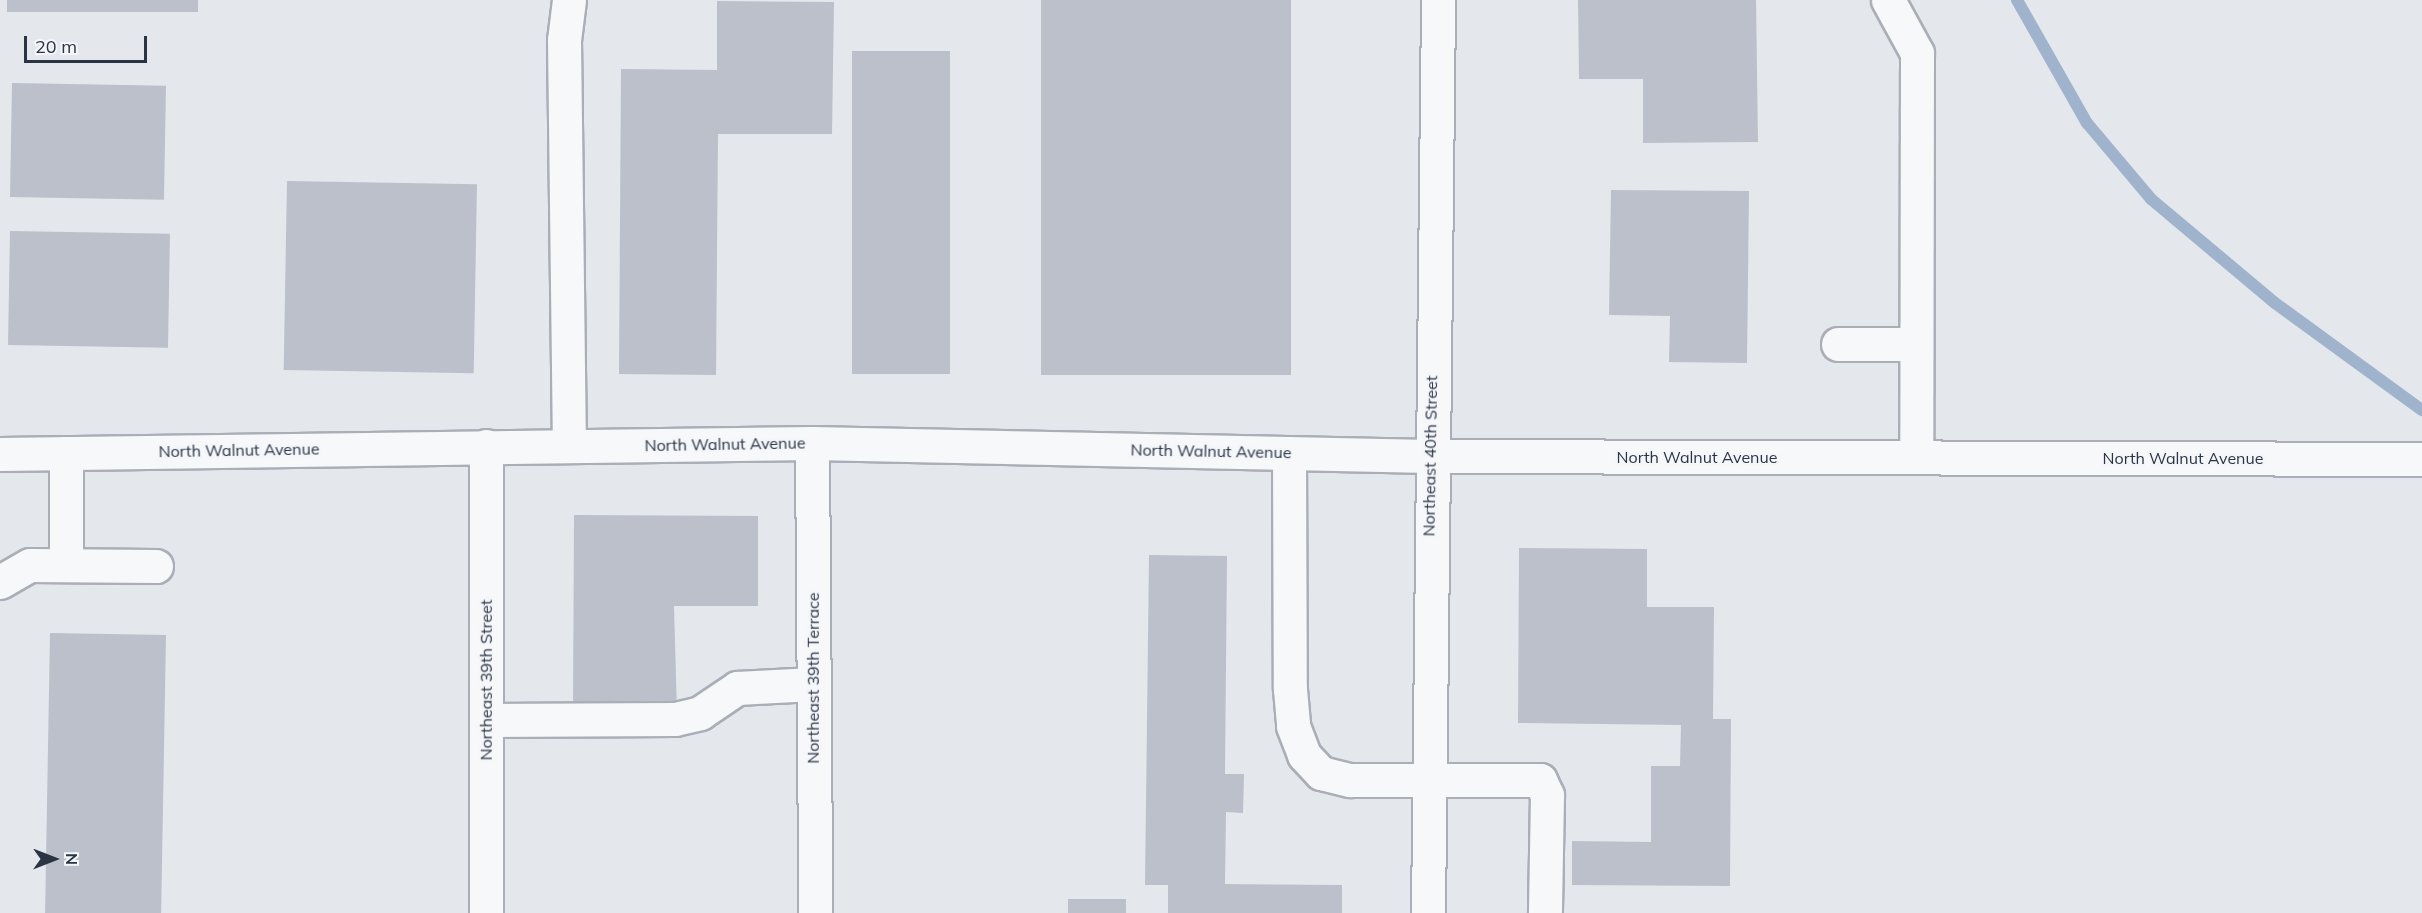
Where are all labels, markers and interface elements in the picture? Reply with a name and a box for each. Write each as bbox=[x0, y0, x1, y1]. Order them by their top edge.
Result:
scale bar bbox=[27, 24, 150, 62]
text: 20 m bbox=[35, 35, 77, 58]
street label: Northeast 40th Street bbox=[1419, 375, 1441, 537]
street label: North Walnut Avenue bbox=[644, 433, 806, 455]
street label: North Walnut Avenue bbox=[158, 439, 320, 461]
street label: North Walnut Avenue bbox=[1130, 440, 1292, 462]
street label: North Walnut Avenue bbox=[1617, 447, 1777, 467]
street label: North Walnut Avenue bbox=[2103, 448, 2263, 468]
street label: Northeast 39th Terrace bbox=[803, 592, 823, 764]
street label: Northeast 39th Street bbox=[476, 600, 496, 760]
north arrow bbox=[24, 829, 84, 889]
text: N bbox=[62, 853, 82, 865]

